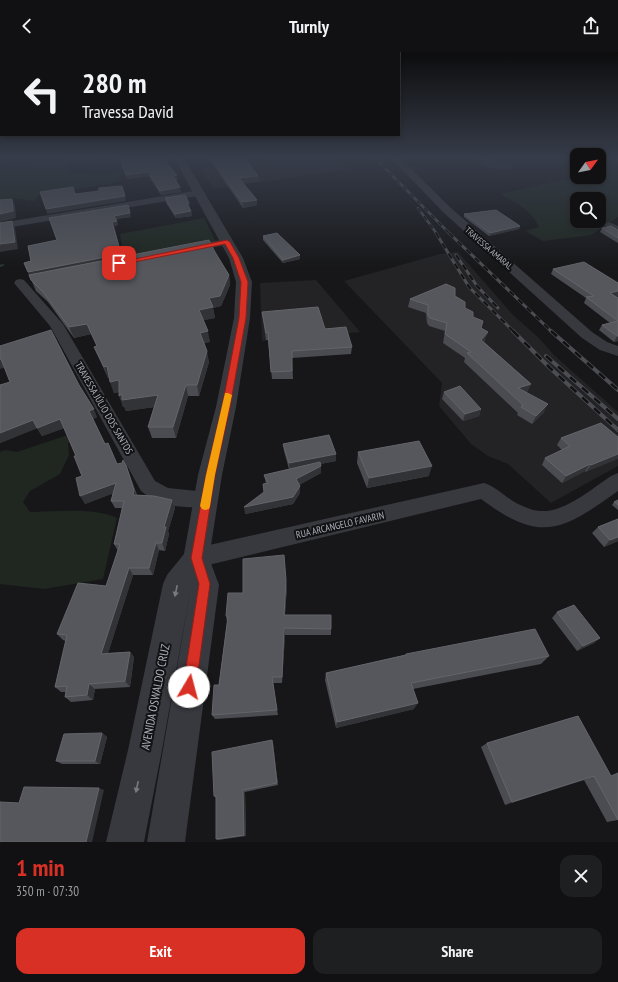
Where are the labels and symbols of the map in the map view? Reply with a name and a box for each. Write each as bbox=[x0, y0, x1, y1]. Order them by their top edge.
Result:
north arrow bbox=[570, 148, 606, 184]
street label: TRAVESSA AMARAL bbox=[463, 224, 515, 272]
pin bbox=[102, 246, 136, 280]
street label: TRAVESSA JÚLIO DOS SANTOS bbox=[72, 360, 136, 456]
street label: RUA ARCANGELO FAVARIN bbox=[295, 509, 385, 541]
one-way arrow bbox=[173, 585, 179, 597]
street label: AVENIDA OSWALDO CRUZ bbox=[137, 643, 173, 751]
position arrow bbox=[168, 666, 210, 708]
one-way arrow bbox=[133, 781, 139, 793]

